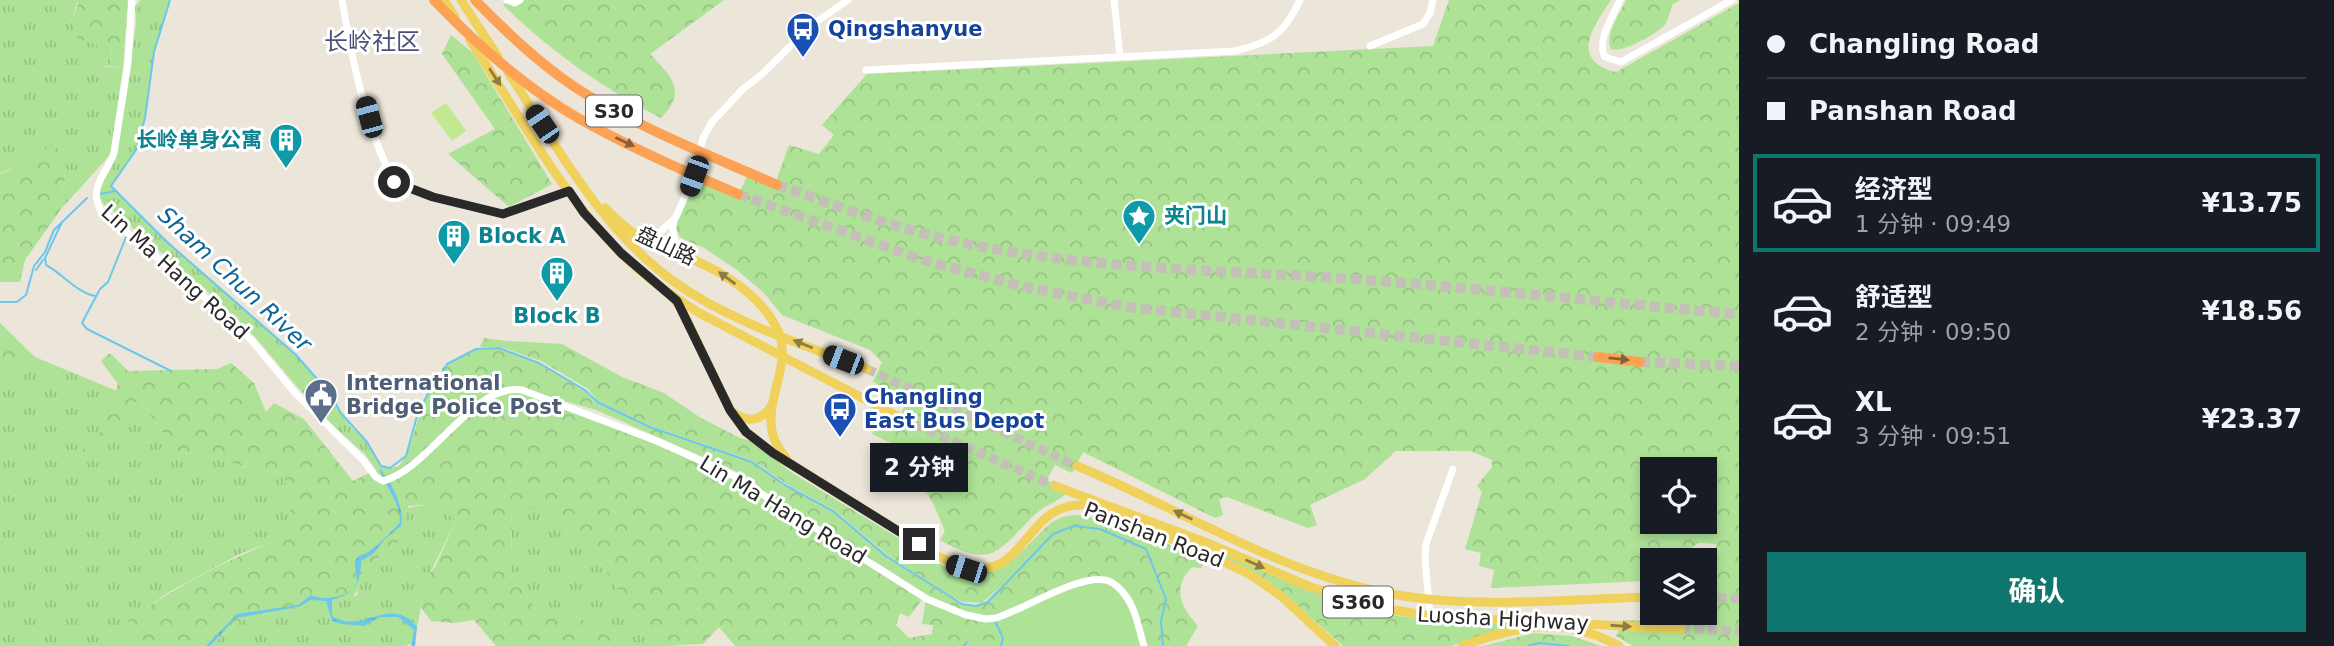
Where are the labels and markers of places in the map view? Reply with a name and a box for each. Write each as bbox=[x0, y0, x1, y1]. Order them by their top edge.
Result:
bus stop icon: Qingshanyue bbox=[784, 10, 822, 59]
place label: Qingshanyue bbox=[828, 17, 983, 41]
building icon: 长岭单身公寓 bbox=[267, 121, 305, 170]
place label: 长岭单身公寓 bbox=[136, 128, 262, 152]
place icon: 夹门山 bbox=[1120, 197, 1158, 246]
place label: 夹门山 bbox=[1164, 204, 1227, 228]
building icon: Block A bbox=[435, 217, 473, 266]
place label: Block A bbox=[478, 224, 566, 248]
building icon: Block B bbox=[538, 254, 576, 303]
place label: Block B bbox=[513, 304, 601, 328]
place label: International Bridge Police Post bbox=[346, 371, 562, 419]
public building icon: International Bridge Police Post bbox=[302, 376, 340, 425]
place label: Changling East Bus Depot bbox=[864, 385, 1044, 433]
bus stop icon: Changling East Bus Depot bbox=[821, 390, 859, 439]

